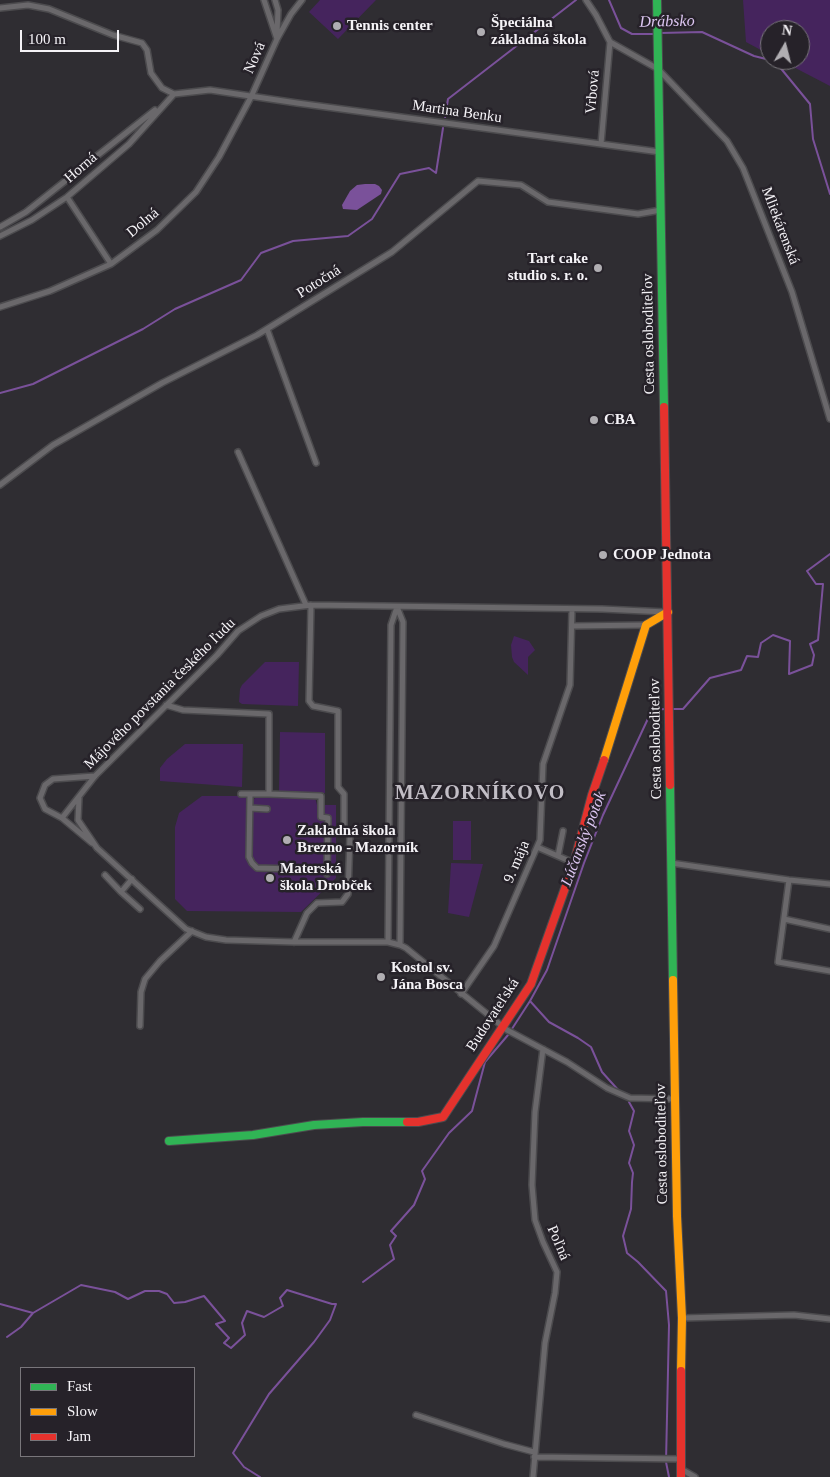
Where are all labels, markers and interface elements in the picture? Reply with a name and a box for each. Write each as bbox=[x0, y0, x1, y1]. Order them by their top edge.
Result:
water label: Drábsko bbox=[639, 12, 695, 32]
place label: Špeciálna základná škola bbox=[491, 14, 586, 49]
place label: Tennis center bbox=[347, 17, 433, 35]
scale bar bbox=[22, 20, 121, 52]
marker: Tennis center bbox=[331, 20, 343, 32]
north arrow bbox=[760, 20, 810, 70]
text: N bbox=[781, 23, 793, 39]
marker: Špeciálna základná škola bbox=[475, 26, 487, 38]
text: 100 m bbox=[28, 31, 66, 47]
street label: Nová bbox=[240, 39, 270, 77]
street label: Vrbová bbox=[582, 69, 604, 115]
street label: Martina Benku bbox=[411, 97, 503, 127]
street label: Horná bbox=[61, 149, 101, 187]
street label: Mliekárenská bbox=[757, 185, 803, 267]
street label: Dolná bbox=[123, 204, 163, 242]
place label: Tart cake studio s. r. o. bbox=[508, 250, 588, 285]
street label: Potočná bbox=[294, 262, 344, 302]
marker: Tart cake studio s. r. o. bbox=[592, 262, 604, 274]
street label: Cesta osloboditeľov bbox=[639, 274, 659, 394]
place label: CBA bbox=[604, 411, 636, 429]
marker: CBA bbox=[588, 414, 600, 426]
place label: COOP Jednota bbox=[613, 546, 711, 564]
marker: COOP Jednota bbox=[597, 549, 609, 561]
street label: Májového povstania českého ľudu bbox=[81, 615, 239, 773]
street label: Cesta osloboditeľov bbox=[646, 679, 666, 799]
district label: MAZORNÍKOVO bbox=[393, 782, 567, 806]
water label: Lúčanský potok bbox=[557, 789, 611, 889]
place label: Zakladná škola Brezno - Mazorník bbox=[297, 822, 418, 857]
marker: Zakladná škola Brezno - Mazorník bbox=[281, 834, 293, 846]
street label: 9. mája bbox=[500, 838, 534, 886]
place label: Materská škola Drobček bbox=[280, 860, 372, 895]
marker: Materská škola Drobček bbox=[264, 872, 276, 884]
place label: Kostol sv. Jána Bosca bbox=[391, 959, 463, 994]
marker: Kostol sv. Jána Bosca bbox=[375, 971, 387, 983]
street label: Budovateľská bbox=[463, 975, 523, 1055]
street label: Cesta osloboditeľov bbox=[652, 1084, 672, 1204]
street label: Poľná bbox=[543, 1223, 573, 1263]
legend bbox=[20, 1367, 195, 1457]
text: Fast bbox=[67, 1378, 92, 1394]
text: Slow bbox=[67, 1403, 98, 1419]
text: Jam bbox=[67, 1428, 91, 1444]

